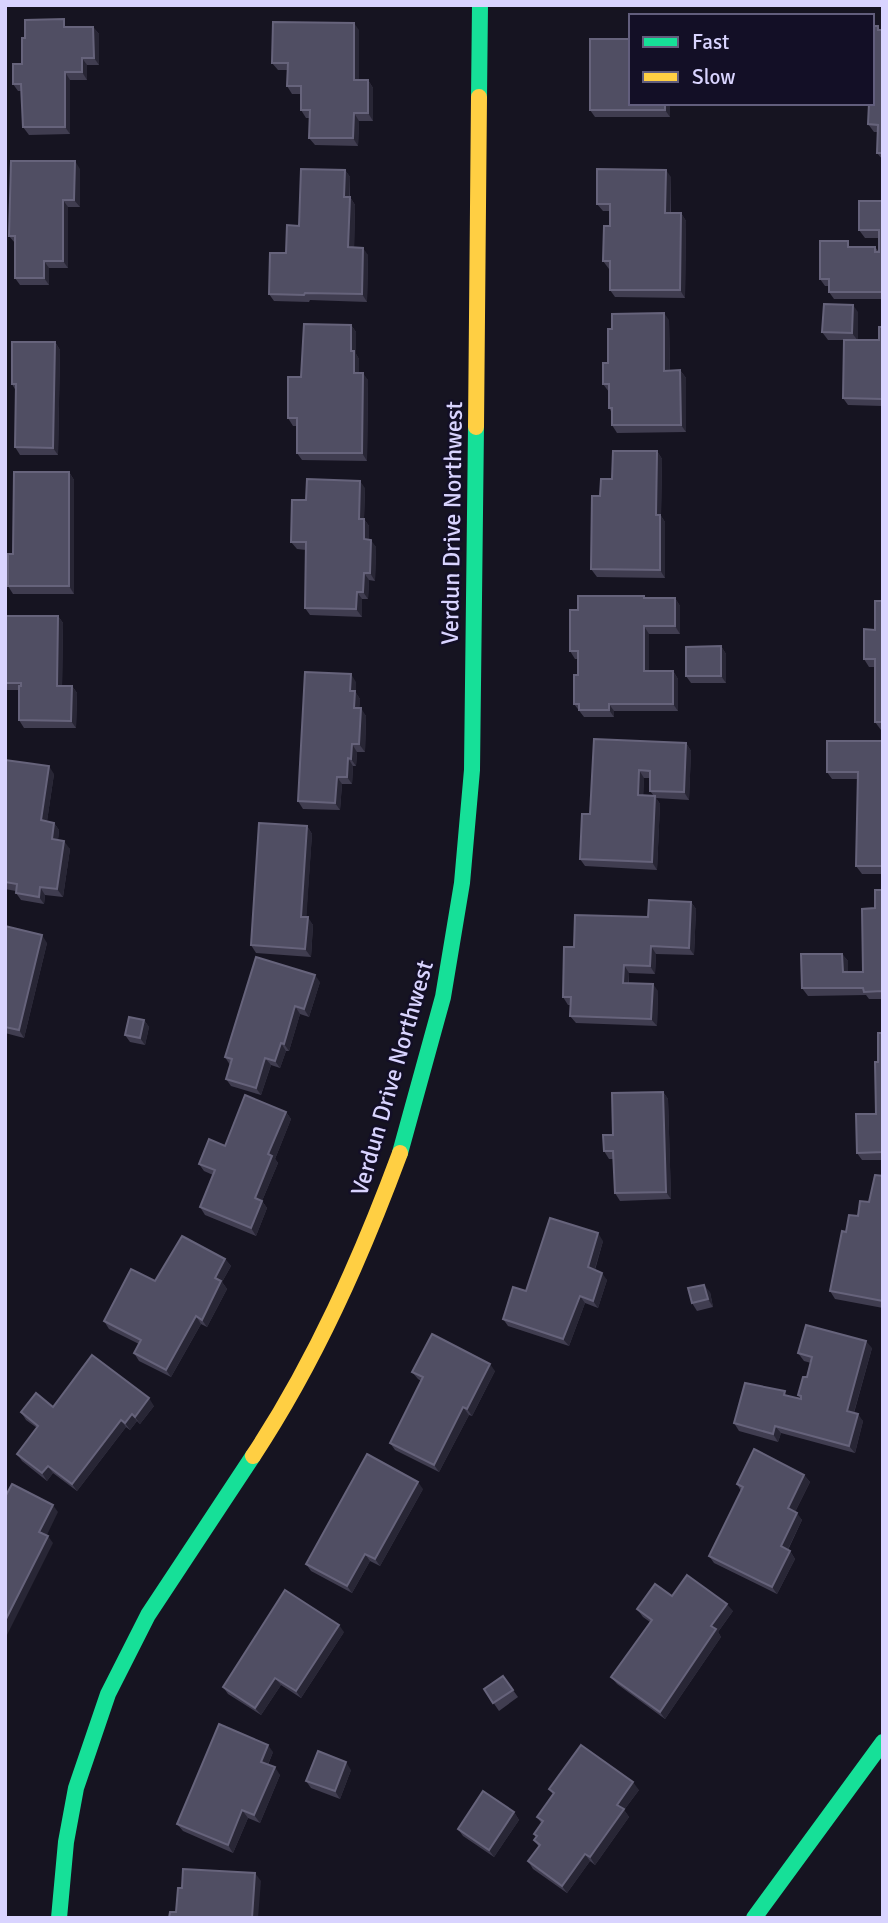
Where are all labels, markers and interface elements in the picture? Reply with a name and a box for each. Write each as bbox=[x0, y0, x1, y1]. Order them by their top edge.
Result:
legend bbox=[629, 14, 874, 105]
text: Fast bbox=[692, 29, 729, 55]
text: Slow bbox=[692, 64, 736, 90]
street label: Verdun Drive Northwest bbox=[435, 401, 469, 645]
street label: Verdun Drive Northwest bbox=[344, 957, 440, 1199]

